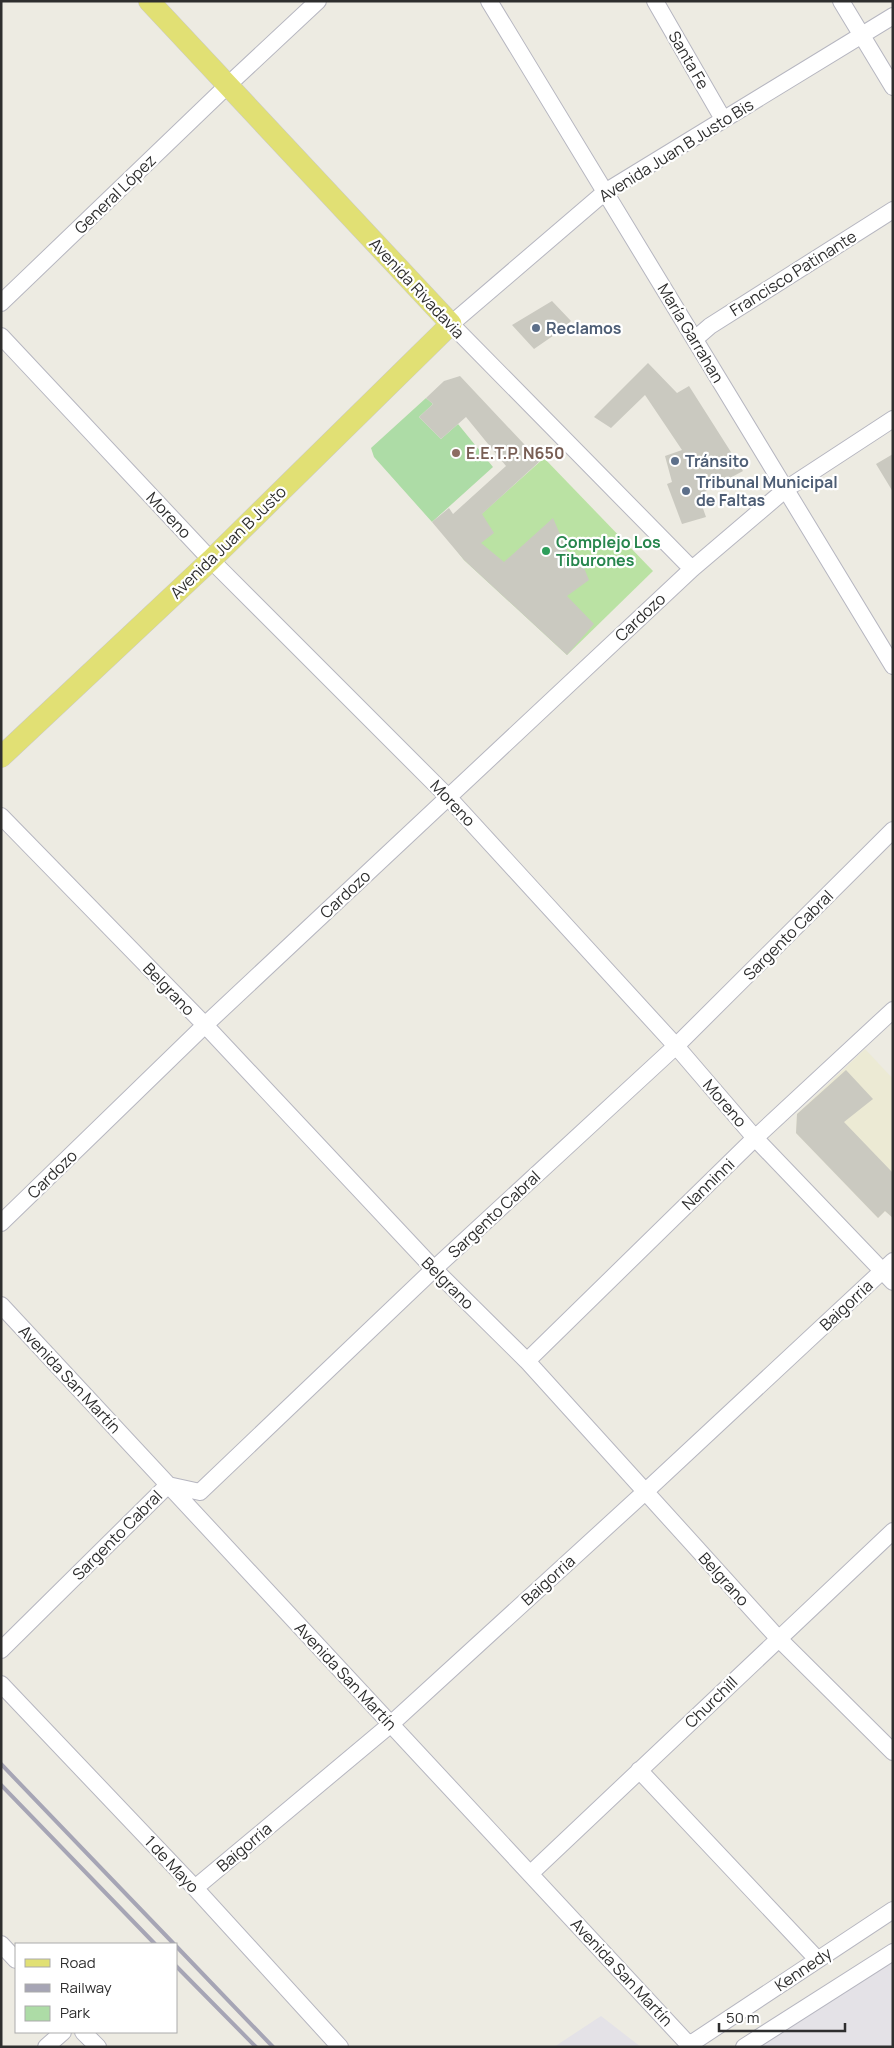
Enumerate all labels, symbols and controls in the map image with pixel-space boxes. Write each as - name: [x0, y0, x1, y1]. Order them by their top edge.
- street label: Santa Fe: [663, 27, 715, 93]
- street label: Avenida Juan B Justo Bis: [594, 93, 758, 207]
- street label: General López: [69, 149, 161, 239]
- street label: Francisco Patinante: [725, 225, 861, 321]
- street label: Avenida Rivadavia: [364, 233, 470, 343]
- street label: María Garrahan: [653, 279, 729, 387]
- place label: Reclamos: [546, 317, 622, 339]
- marker: Reclamos: [530, 322, 542, 334]
- place label: E.E.T.P. N650: [466, 442, 564, 464]
- marker: E.E.T.P. N650: [450, 447, 462, 459]
- place label: Tránsito: [685, 450, 749, 472]
- marker: Tránsito: [669, 455, 681, 467]
- place label: Tribunal Municipal de Faltas: [696, 471, 838, 511]
- street label: Avenida Juan B Justo: [165, 481, 291, 603]
- marker: Tribunal Municipal de Faltas: [680, 485, 692, 497]
- street label: Moreno: [142, 487, 196, 543]
- place label: Complejo Los Tiburones: [556, 531, 661, 571]
- marker: Complejo Los Tiburones: [540, 545, 552, 557]
- street label: Cardozo: [610, 588, 670, 646]
- street label: Moreno: [426, 775, 480, 831]
- street label: Cardozo: [315, 865, 375, 923]
- street label: Sargento Cabral: [738, 885, 838, 985]
- street label: Belgrano: [138, 958, 200, 1020]
- street label: Moreno: [698, 1074, 752, 1132]
- street label: Cardozo: [22, 1145, 82, 1203]
- street label: Nanninni: [677, 1153, 739, 1215]
- street label: Sargento Cabral: [443, 1165, 545, 1263]
- street label: Belgrano: [417, 1252, 479, 1314]
- street label: Baigorria: [815, 1275, 877, 1335]
- street label: Avenida San Martín: [14, 1320, 126, 1438]
- street label: Sargento Cabral: [67, 1485, 167, 1585]
- street label: Belgrano: [694, 1547, 754, 1611]
- street label: Baigorria: [516, 1550, 580, 1610]
- street label: Avenida San Martín: [290, 1617, 402, 1735]
- street label: Churchill: [680, 1671, 742, 1733]
- street label: Baigorria: [212, 1818, 276, 1876]
- street label: 1 de Mayo: [140, 1831, 204, 1897]
- street label: Avenida San Martín: [566, 1913, 678, 2031]
- street label: Kennedy: [770, 1942, 836, 1996]
- legend: [15, 1943, 178, 2033]
- text: Road: [60, 1952, 96, 1973]
- text: Railway: [60, 1977, 112, 1998]
- scale bar: [719, 2000, 845, 2032]
- text: Park: [60, 2002, 90, 2023]
- text: 50 m: [726, 2007, 760, 2028]

